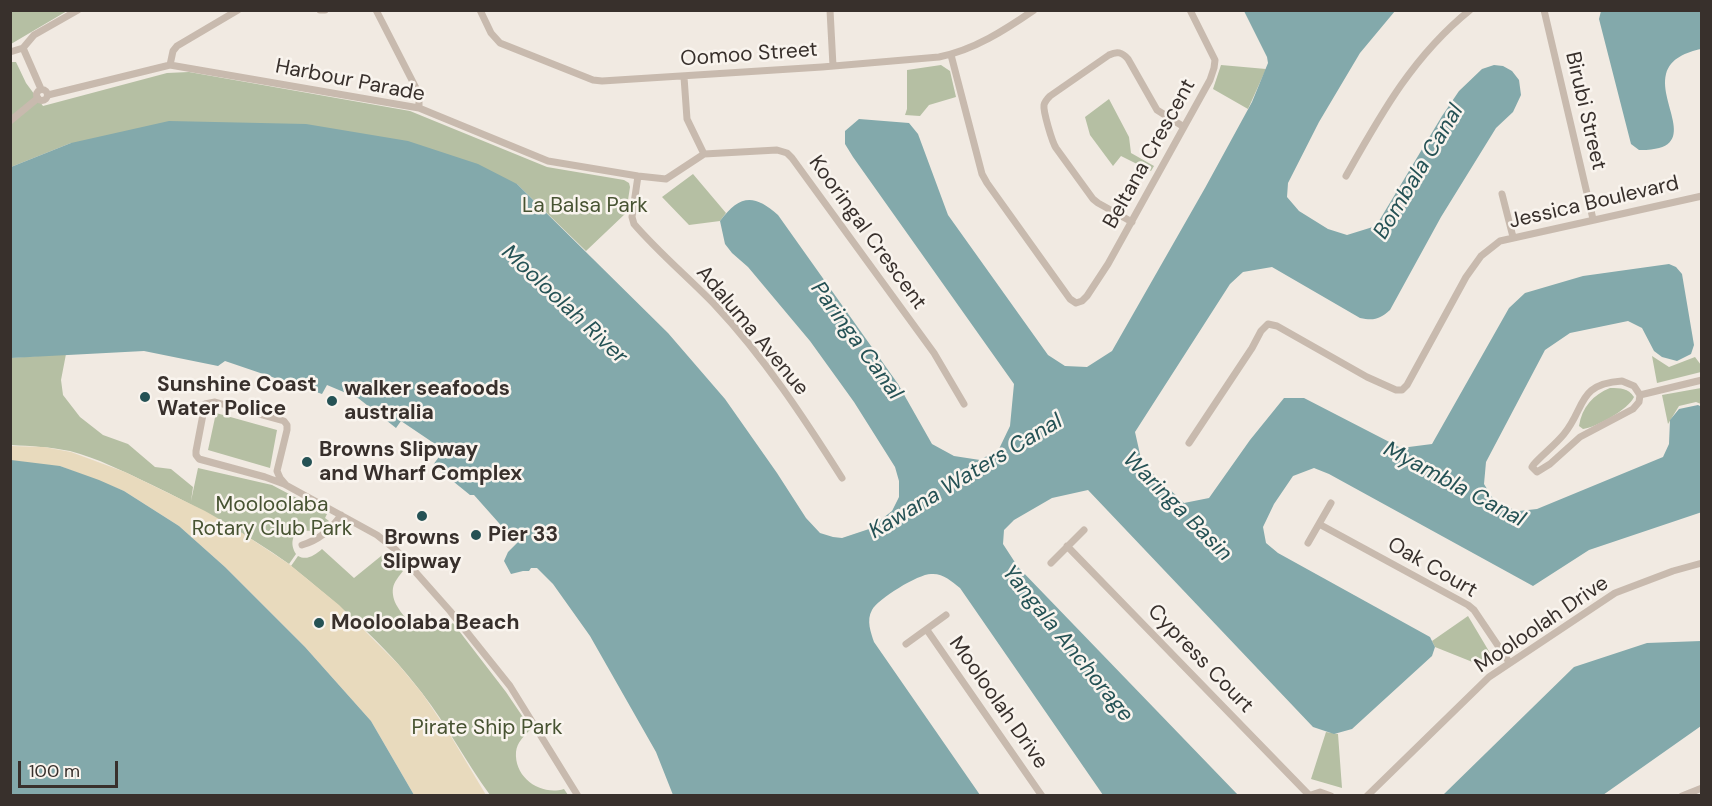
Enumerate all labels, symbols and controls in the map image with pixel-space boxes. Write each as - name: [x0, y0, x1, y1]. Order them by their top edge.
- street label: Oomoo Street: [680, 38, 818, 72]
- street label: Birubi Street: [1559, 49, 1611, 173]
- street label: Harbour Parade: [273, 54, 427, 108]
- street label: Beltana Crescent: [1098, 75, 1202, 233]
- water label: Bombala Canal: [1368, 100, 1470, 244]
- street label: Kooringal Crescent: [803, 151, 931, 315]
- street label: Jessica Boulevard: [1507, 171, 1681, 235]
- park label: La Balsa Park: [522, 193, 648, 219]
- water label: Mooloolah River: [496, 240, 632, 370]
- street label: Adaluma Avenue: [690, 261, 814, 401]
- water label: Paringa Canal: [804, 277, 908, 405]
- place label: Sunshine Coast Water Police: [157, 372, 317, 422]
- place label: walker seafoods australia: [344, 376, 510, 426]
- marker: Sunshine Coast Water Police: [138, 390, 152, 404]
- marker: walker seafoods australia: [325, 394, 339, 408]
- water label: Kawana Waters Canal: [865, 409, 1067, 545]
- place label: Browns Slipway and Wharf Complex: [319, 437, 522, 487]
- water label: Myambla Canal: [1379, 437, 1529, 533]
- water label: Waringa Basin: [1117, 447, 1237, 567]
- marker: Browns Slipway and Wharf Complex: [300, 455, 314, 469]
- park label: Mooloolaba Rotary Club Park: [192, 492, 352, 542]
- marker: Browns Slipway: [415, 509, 429, 523]
- place label: Pier 33: [488, 522, 558, 548]
- place label: Browns Slipway: [383, 525, 461, 575]
- marker: Pier 33: [469, 528, 483, 542]
- street label: Oak Court: [1383, 532, 1481, 604]
- water label: Yangala Anchorage: [996, 560, 1138, 728]
- street label: Mooloolah Drive: [1470, 571, 1614, 679]
- street label: Cypress Court: [1142, 599, 1258, 719]
- place label: Mooloolaba Beach: [331, 610, 519, 636]
- marker: Mooloolaba Beach: [312, 616, 326, 630]
- street label: Mooloolah Drive: [943, 632, 1053, 774]
- park label: Pirate Ship Park: [411, 715, 563, 741]
- scale bar: [21, 749, 122, 787]
- text: 100 m: [29, 759, 80, 783]

